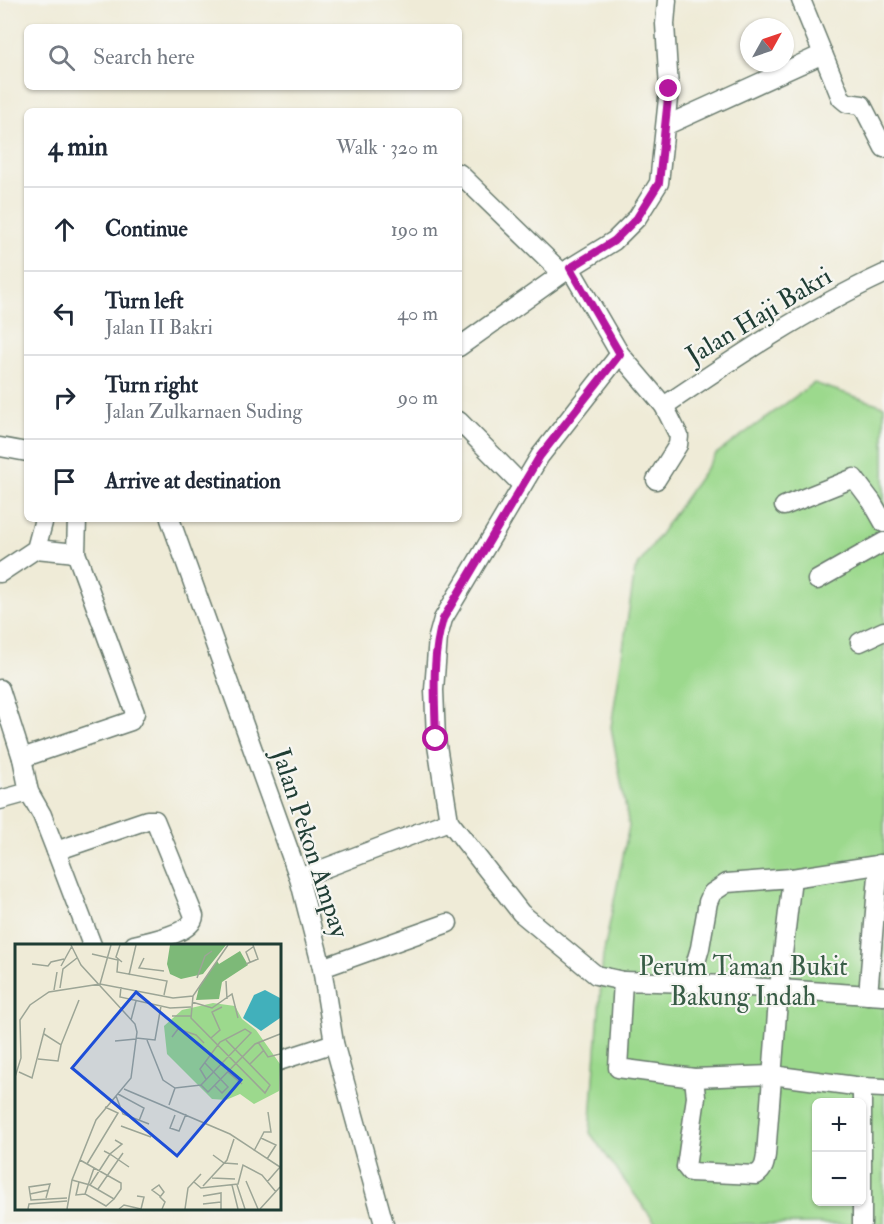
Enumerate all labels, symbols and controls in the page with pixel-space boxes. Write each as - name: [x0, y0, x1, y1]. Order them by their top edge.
- north arrow: [740, 18, 794, 72]
- search box: [24, 24, 462, 90]
- icon: search: [45, 41, 78, 74]
- text: Search here: [93, 43, 195, 71]
- route end: [655, 75, 681, 101]
- text: 4 min: [48, 131, 108, 163]
- text: Walk · 320 m: [336, 135, 438, 160]
- icon: ahead: [48, 213, 81, 246]
- text: Continue: [105, 215, 188, 243]
- text: 190 m: [391, 217, 438, 242]
- street label: Jalan Haji Bakri: [680, 260, 838, 372]
- text: Turn left: [105, 287, 184, 315]
- icon: left: [48, 297, 81, 330]
- text: 40 m: [397, 301, 438, 326]
- text: Jalan II Bakri: [105, 315, 213, 340]
- text: Turn right: [105, 371, 198, 399]
- icon: right: [48, 381, 81, 414]
- text: 90 m: [398, 385, 438, 410]
- text: Jalan Zulkarnaen Suding: [105, 399, 302, 424]
- icon: arrive: [48, 465, 81, 498]
- text: Arrive at destination: [105, 467, 281, 495]
- route start: [422, 725, 448, 751]
- street label: Jalan Pekon Ampay: [263, 743, 356, 943]
- inset map: [15, 944, 280, 1209]
- park label: Perum Taman Bukit Bakung Indah: [638, 951, 848, 1013]
- map controls: [812, 1098, 866, 1206]
- button: +: [812, 1098, 866, 1152]
- button: −: [812, 1152, 866, 1206]

